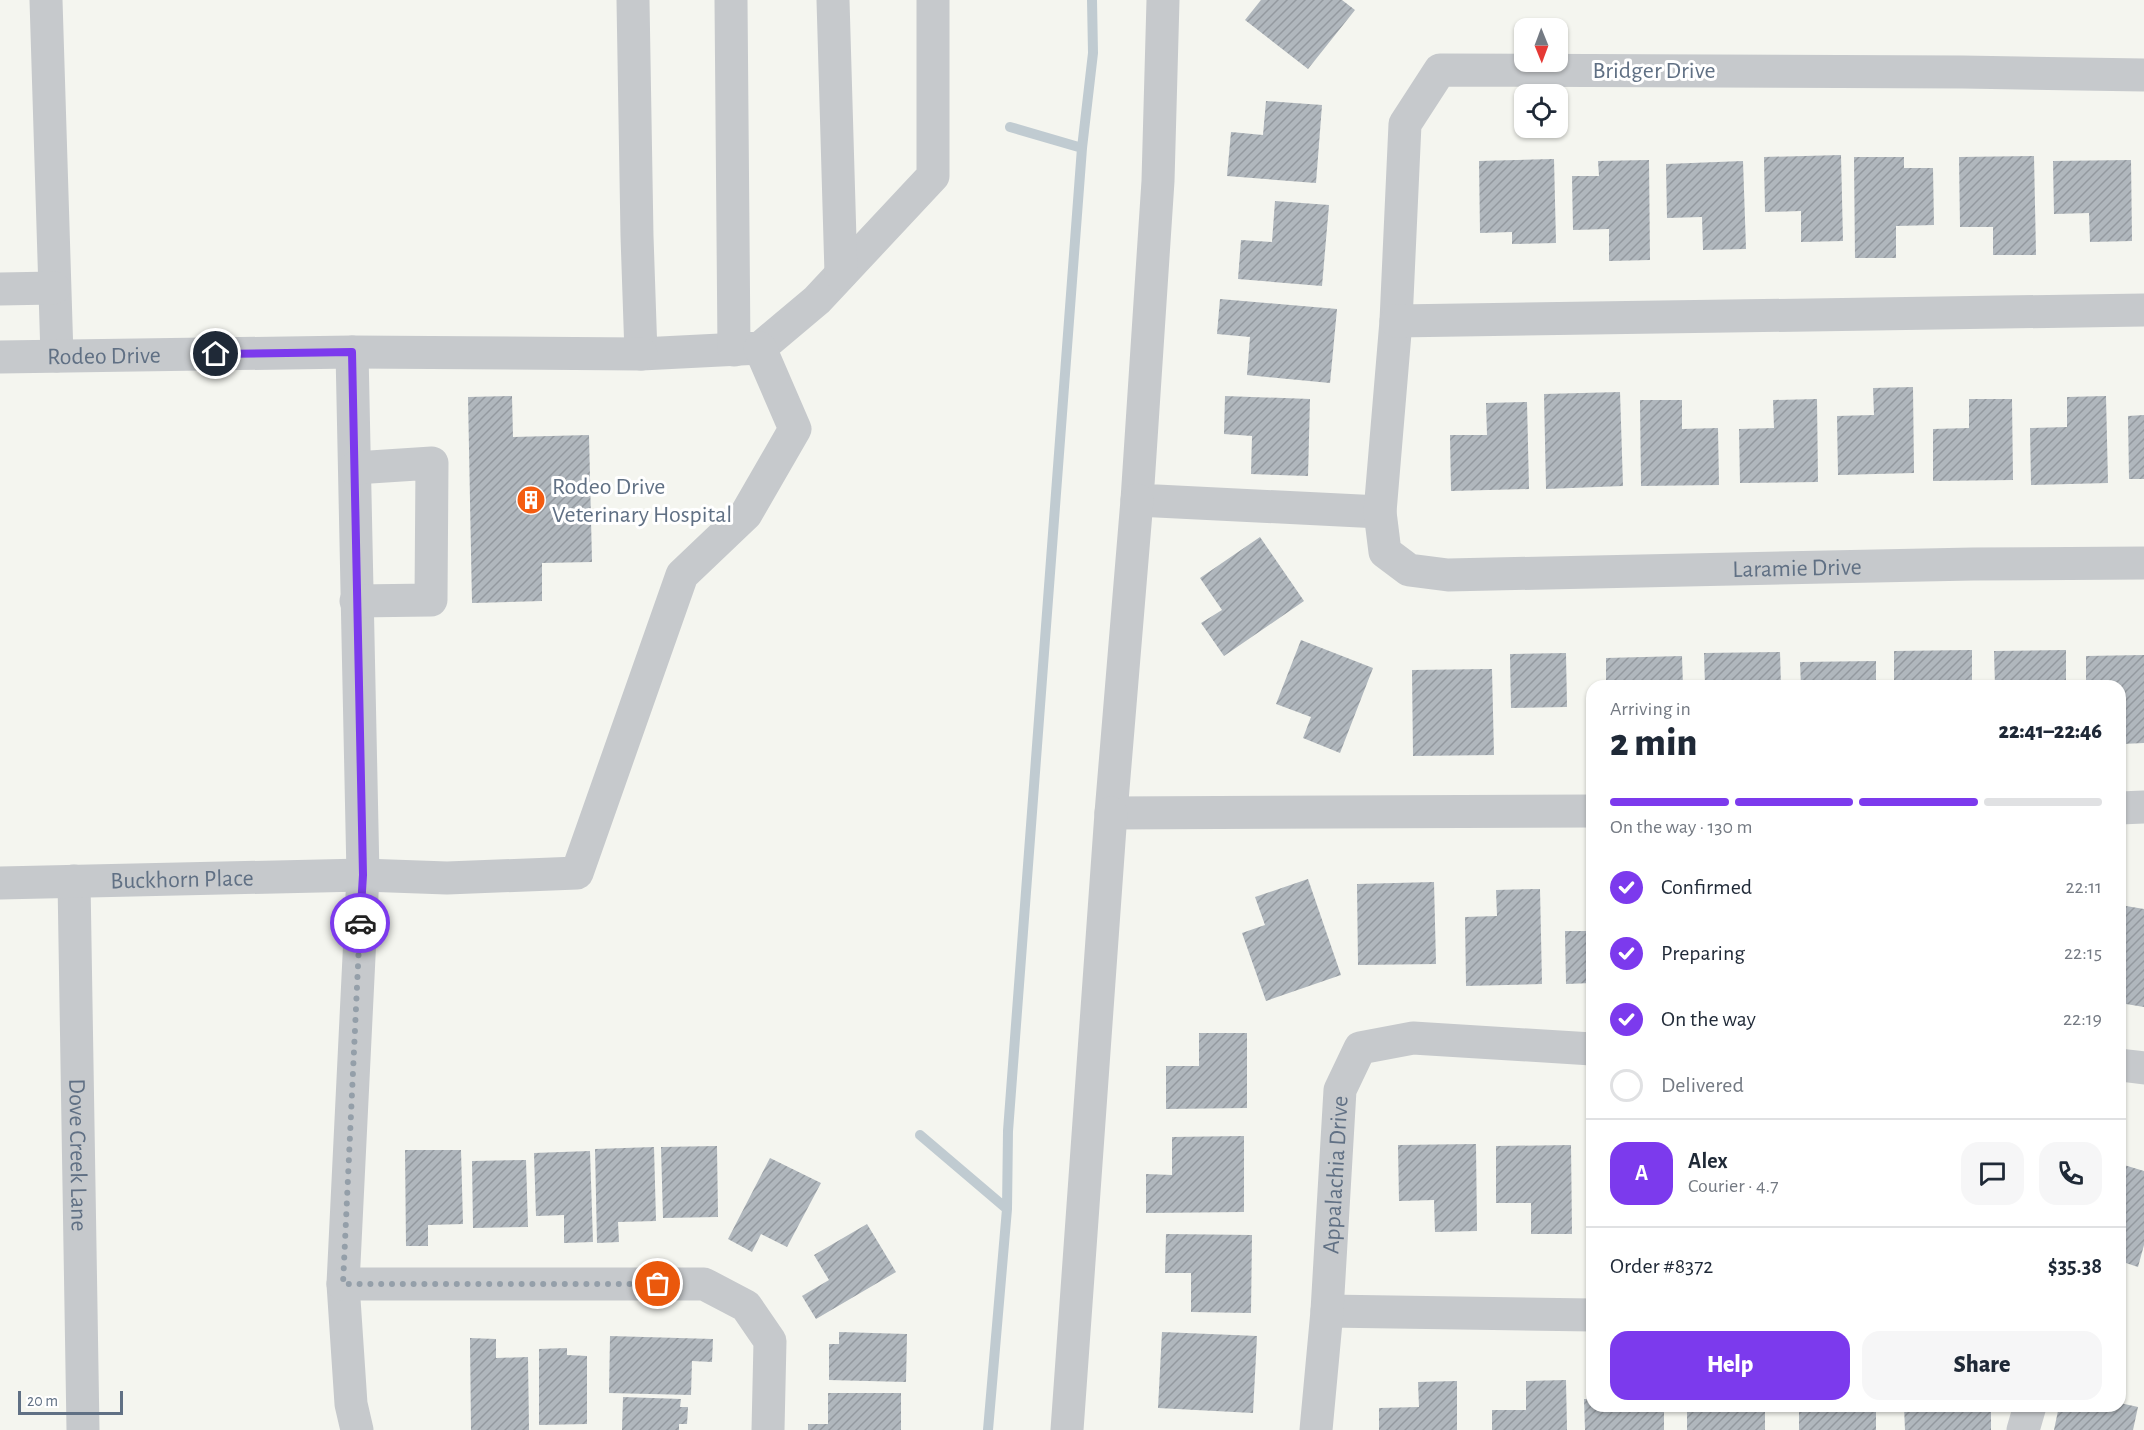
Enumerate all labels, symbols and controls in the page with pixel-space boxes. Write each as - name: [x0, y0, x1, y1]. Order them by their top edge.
- north arrow: [1514, 18, 1568, 72]
- map controls: [1514, 18, 1568, 138]
- street label: Bridger Drive: [1592, 59, 1716, 83]
- button: locate: [1514, 84, 1568, 138]
- pin: [190, 328, 241, 379]
- icon: home: [199, 337, 232, 370]
- street label: Rodeo Drive: [47, 344, 161, 369]
- place label: Rodeo Drive Veterinary Hospital: [552, 475, 732, 527]
- building icon: Rodeo Drive Veterinary Hospital: [515, 484, 547, 516]
- street label: Laramie Drive: [1732, 555, 1862, 582]
- text: Arriving in: [1610, 699, 1691, 719]
- text: 22:41–22:46: [1998, 720, 2102, 742]
- text: 2 min: [1610, 724, 1697, 763]
- text: On the way · 130 m: [1610, 817, 1752, 837]
- street label: Buckhorn Place: [110, 866, 254, 894]
- icon: check: [1610, 871, 1643, 904]
- text: Confirmed: [1661, 876, 1752, 898]
- text: 22:11: [2065, 877, 2102, 897]
- courier: [330, 893, 390, 953]
- icon: car: [344, 907, 377, 940]
- icon: check: [1610, 937, 1643, 970]
- text: Preparing: [1661, 942, 1745, 964]
- text: 22:15: [2064, 943, 2102, 963]
- icon: check: [1610, 1003, 1643, 1036]
- text: On the way: [1661, 1008, 1756, 1030]
- text: 22:19: [2063, 1009, 2102, 1029]
- text: Delivered: [1661, 1074, 1744, 1096]
- street label: Dove Creek Lane: [64, 1078, 91, 1232]
- street label: Appalachia Drive: [1319, 1095, 1353, 1255]
- button: chat: [1961, 1142, 2024, 1205]
- button: phone: [2039, 1142, 2102, 1205]
- text: Alex: [1688, 1150, 1728, 1172]
- text: A: [1635, 1162, 1648, 1184]
- text: Courier · 4.7: [1688, 1176, 1779, 1196]
- text: Order #8372: [1610, 1255, 1713, 1277]
- text: $35.38: [2048, 1255, 2102, 1277]
- pin: [632, 1258, 683, 1309]
- icon: bag: [641, 1267, 674, 1300]
- button: Help: [1610, 1331, 1850, 1400]
- button: Share: [1862, 1331, 2102, 1400]
- scale bar: [18, 1388, 123, 1416]
- text: 20 m: [27, 1393, 58, 1409]

